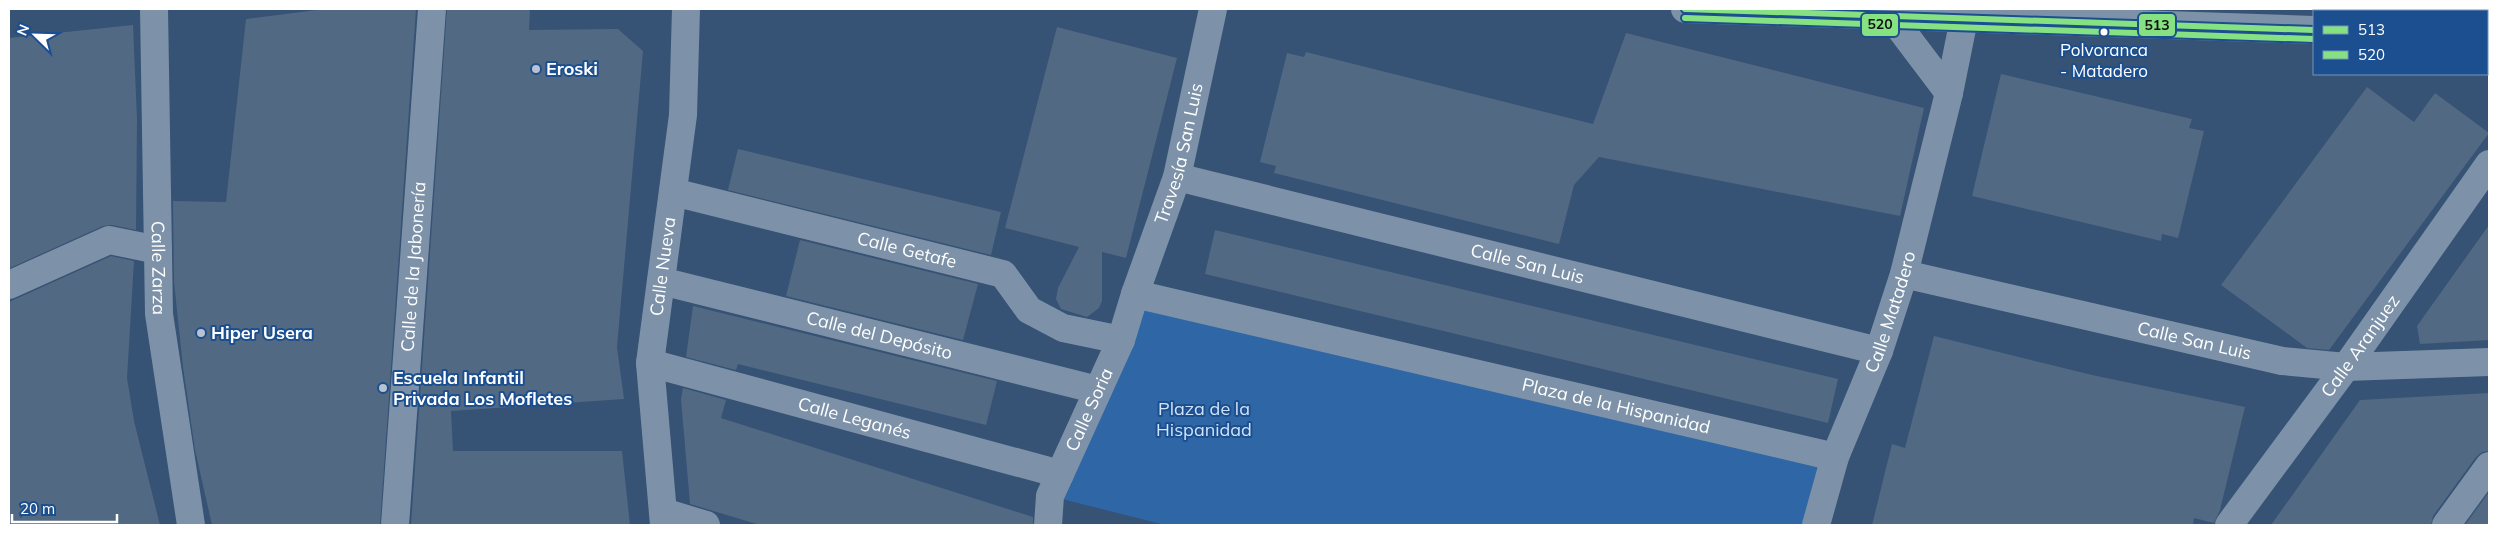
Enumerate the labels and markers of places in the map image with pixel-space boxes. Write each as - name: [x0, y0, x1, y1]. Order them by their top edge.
- marker: Polvoranca - Matadero: [2099, 27, 2109, 37]
- place label: Polvoranca - Matadero: [2060, 39, 2148, 81]
- place label: Eroski: [546, 57, 598, 80]
- marker: Eroski: [530, 63, 542, 75]
- place label: Hiper Usera: [211, 321, 313, 344]
- marker: Hiper Usera: [195, 327, 207, 339]
- place label: Escuela Infantil Privada Los Mofletes: [393, 366, 572, 410]
- marker: Escuela Infantil Privada Los Mofletes: [377, 382, 389, 394]

